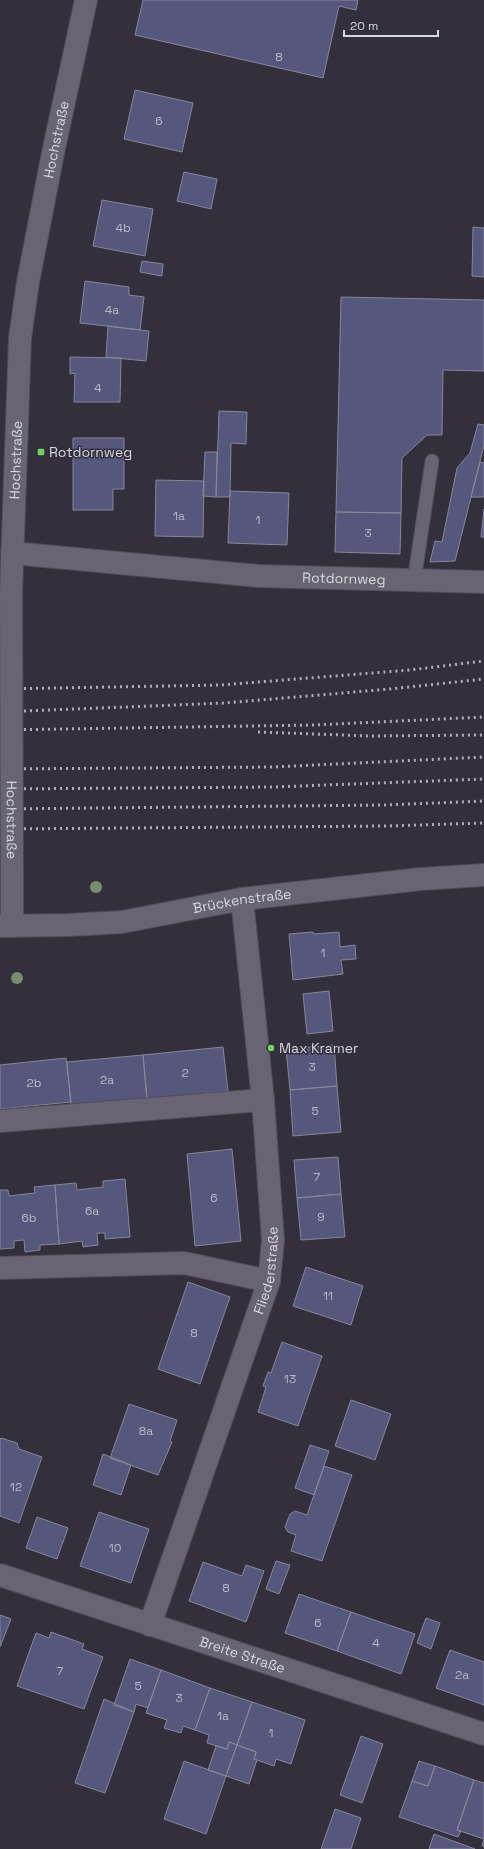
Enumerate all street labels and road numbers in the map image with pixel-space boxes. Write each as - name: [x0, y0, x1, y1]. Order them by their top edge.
- street label: Hochstraße: [39, 99, 73, 180]
- street label: Hochstraße: [5, 420, 26, 500]
- street label: Rotdornweg: [302, 568, 386, 588]
- street label: Hochstraße: [3, 781, 21, 859]
- street label: Brückenstraße: [191, 885, 292, 917]
- street label: Fliederstraße: [249, 1226, 282, 1317]
- street label: Breite Straße: [197, 1632, 288, 1677]

